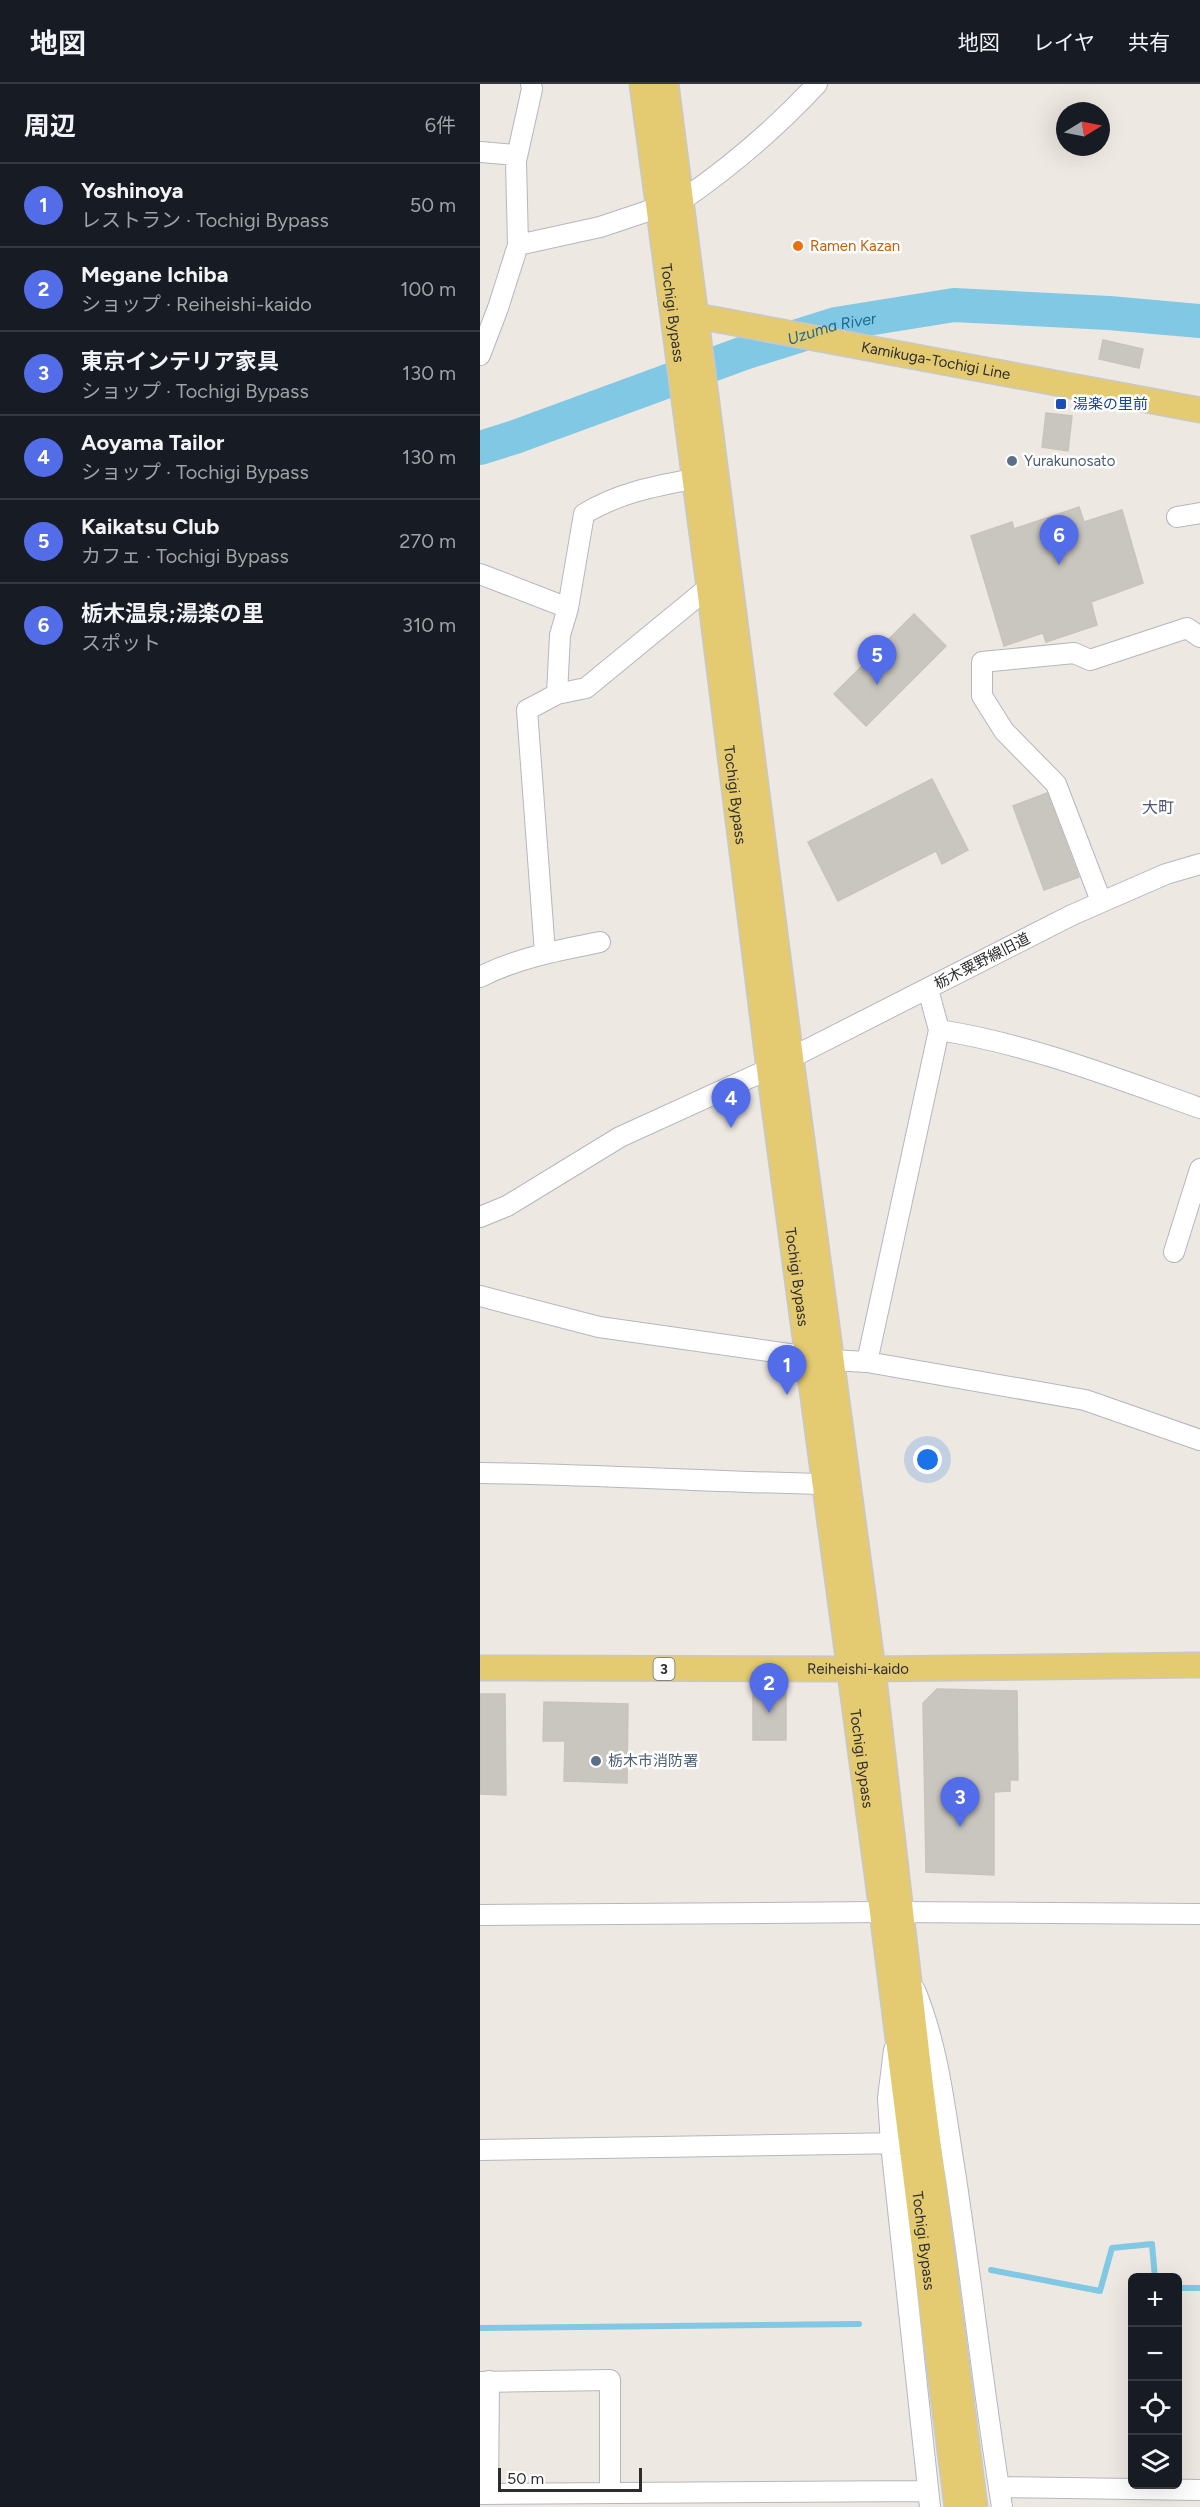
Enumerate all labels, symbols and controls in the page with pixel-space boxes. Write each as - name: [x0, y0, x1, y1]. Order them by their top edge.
- text: 地図: [30, 26, 86, 60]
- text: 地図: [958, 30, 1000, 55]
- text: レイヤ: [1033, 30, 1095, 55]
- text: 共有: [1128, 30, 1170, 55]
- north arrow: [1056, 102, 1110, 156]
- text: 周辺: [24, 110, 76, 142]
- text: 6件: [425, 113, 456, 137]
- text: Yoshinoya: [81, 177, 184, 204]
- text: 1: [39, 193, 48, 217]
- text: 50 m: [410, 193, 456, 217]
- text: レストラン · Tochigi Bypass: [81, 208, 329, 232]
- place label: Ramen Kazan: [810, 237, 900, 255]
- marker: Ramen Kazan: [791, 239, 805, 253]
- text: Megane Ichiba: [81, 261, 228, 288]
- street label: Tochigi Bypass: [657, 262, 688, 364]
- text: 2: [38, 277, 49, 301]
- text: 100 m: [400, 277, 456, 301]
- text: ショップ · Reiheishi-kaido: [81, 292, 312, 316]
- water label: Uzuma River: [785, 308, 878, 348]
- street label: Kamikuga-Tochigi Line: [860, 338, 1012, 383]
- text: 東京インテリア家具: [81, 348, 279, 375]
- text: 3: [38, 361, 49, 385]
- text: 130 m: [402, 361, 456, 385]
- text: ショップ · Tochigi Bypass: [81, 379, 309, 403]
- place label: 湯楽の里前: [1073, 395, 1148, 413]
- marker: 湯楽の里前: [1054, 397, 1068, 411]
- text: Aoyama Tailor: [81, 429, 224, 456]
- text: 4: [37, 445, 50, 469]
- text: 130 m: [402, 445, 456, 469]
- place label: Yurakunosato: [1024, 452, 1116, 470]
- marker: Yurakunosato: [1005, 454, 1019, 468]
- text: ショップ · Tochigi Bypass: [81, 460, 309, 484]
- text: Kaikatsu Club: [81, 513, 219, 540]
- pin: 6: [1040, 516, 1078, 565]
- text: 5: [38, 529, 49, 553]
- text: 270 m: [399, 529, 456, 553]
- text: カフェ · Tochigi Bypass: [81, 544, 289, 568]
- text: 栃木温泉;湯楽の里: [81, 600, 264, 627]
- text: 6: [38, 613, 49, 637]
- text: 310 m: [402, 613, 456, 637]
- text: スポット: [81, 631, 161, 655]
- pin: 5: [858, 636, 896, 685]
- street label: Tochigi Bypass: [720, 744, 750, 846]
- district label: 大町: [1142, 798, 1174, 817]
- street label: 栃木粟野線旧道: [931, 929, 1033, 993]
- pin: 4: [712, 1078, 750, 1128]
- street label: Tochigi Bypass: [781, 1226, 812, 1328]
- pin: 1: [768, 1346, 806, 1395]
- your location: [913, 1445, 942, 1474]
- road number: 3: [654, 1658, 675, 1680]
- street label: Reiheishi-kaido: [807, 1660, 909, 1678]
- pin: 2: [750, 1664, 788, 1713]
- street label: Tochigi Bypass: [846, 1708, 877, 1809]
- place label: 栃木市消防署: [608, 1752, 698, 1770]
- marker: 栃木市消防署: [589, 1754, 603, 1768]
- pin: 3: [940, 1778, 980, 1827]
- street label: Tochigi Bypass: [908, 2190, 939, 2291]
- map controls: [1128, 2273, 1182, 2489]
- button: +: [1128, 2273, 1182, 2327]
- button: −: [1128, 2327, 1182, 2381]
- button: locate: [1128, 2381, 1182, 2435]
- button: layers: [1128, 2435, 1182, 2489]
- scale bar: [498, 2465, 642, 2492]
- text: 50 m: [507, 2469, 544, 2488]

